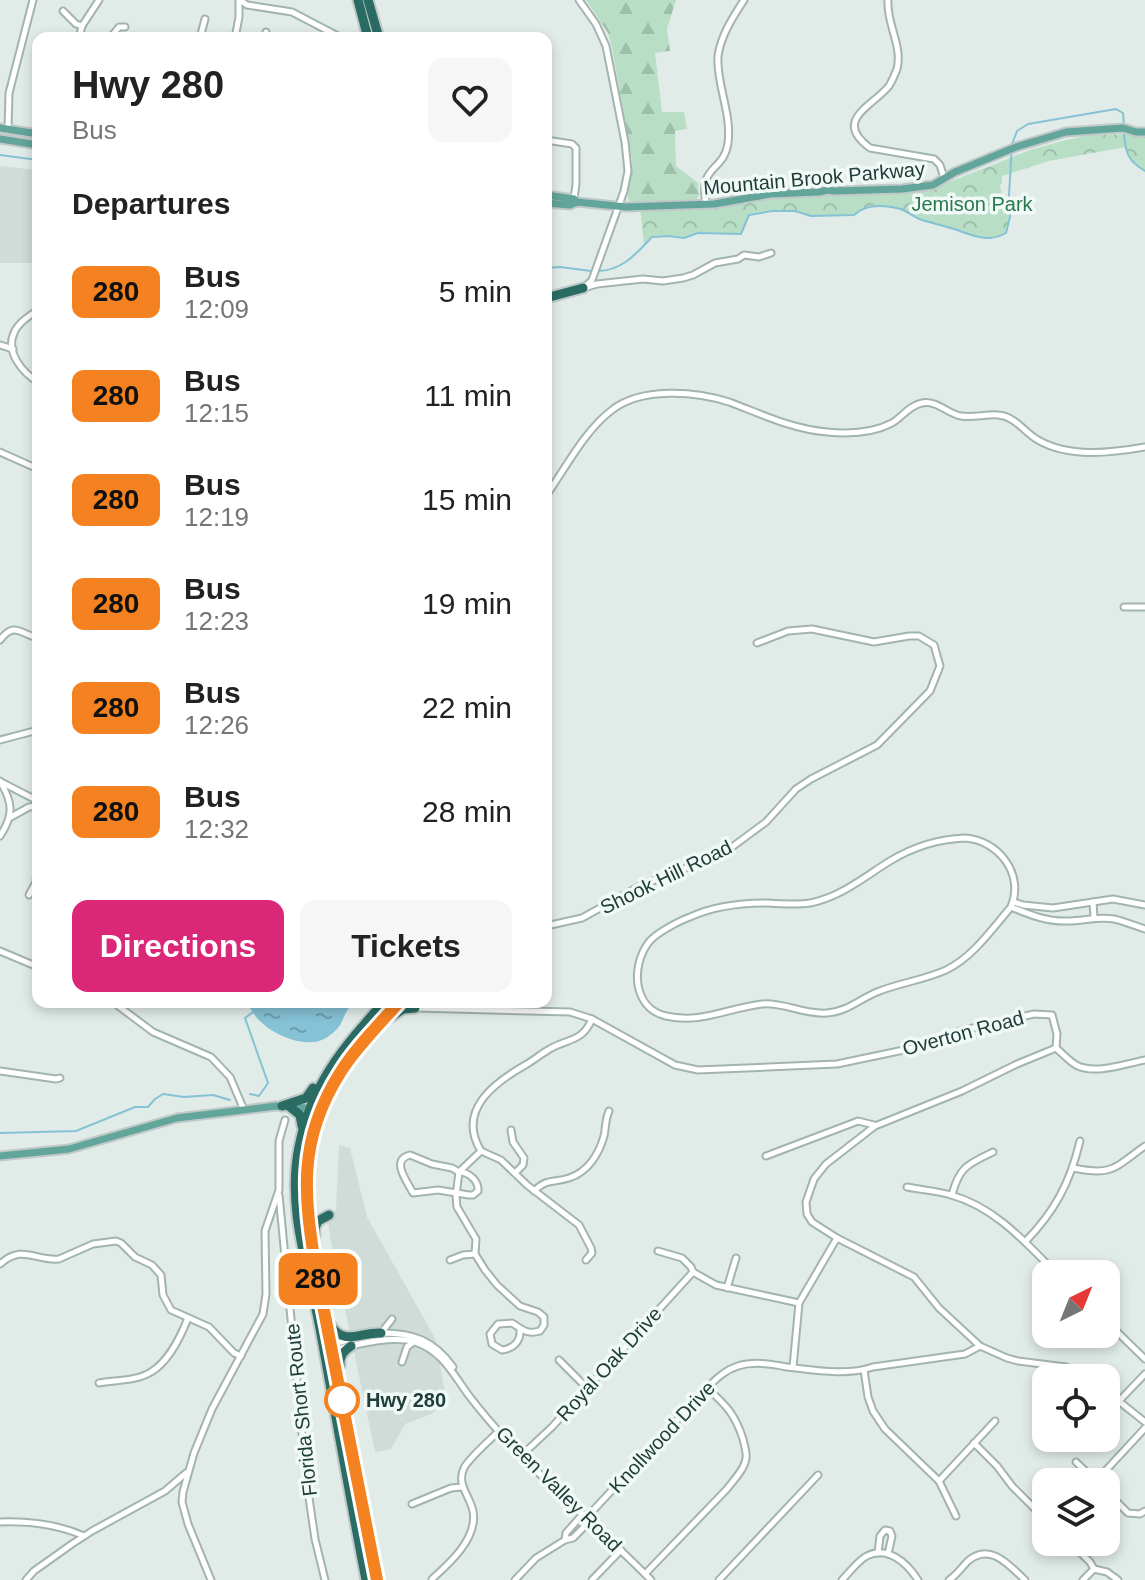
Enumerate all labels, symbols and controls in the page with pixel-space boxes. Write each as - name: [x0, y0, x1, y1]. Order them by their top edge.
- button: heart: [428, 58, 512, 142]
- text: Hwy 280: [72, 64, 224, 106]
- text: Bus: [72, 115, 117, 145]
- street label: Mountain Brook Parkway: [702, 157, 926, 199]
- text: Departures: [72, 187, 230, 220]
- park label: Jemison Park: [911, 193, 1034, 215]
- text: Bus: [184, 260, 241, 293]
- text: 5 min: [439, 275, 512, 308]
- text: 280: [93, 276, 139, 307]
- text: 12:09: [184, 294, 249, 324]
- text: Bus: [184, 364, 241, 397]
- text: 11 min: [424, 379, 512, 412]
- text: 280: [93, 380, 139, 411]
- text: 12:15: [184, 398, 249, 428]
- text: Bus: [184, 468, 241, 501]
- text: 15 min: [422, 483, 512, 516]
- text: 280: [93, 484, 139, 515]
- text: 12:19: [184, 502, 249, 532]
- text: Bus: [184, 572, 241, 605]
- text: 19 min: [422, 587, 512, 620]
- text: 280: [93, 588, 139, 619]
- text: 12:23: [184, 606, 249, 636]
- text: Bus: [184, 676, 241, 709]
- text: 22 min: [422, 691, 512, 724]
- text: 280: [93, 692, 139, 723]
- text: 12:26: [184, 710, 249, 740]
- text: Bus: [184, 780, 241, 813]
- text: 28 min: [422, 795, 512, 828]
- text: 280: [93, 796, 139, 827]
- text: 12:32: [184, 814, 249, 844]
- street label: Shook Hill Road: [597, 836, 735, 918]
- button: Directions: [72, 900, 284, 992]
- button: Tickets: [300, 900, 512, 992]
- street label: Overton Road: [900, 1006, 1026, 1060]
- line badge: 280: [272, 1253, 364, 1305]
- north arrow: [1032, 1260, 1120, 1348]
- map controls: [1032, 1260, 1120, 1556]
- text: 280: [295, 1263, 341, 1294]
- street label: Royal Oak Drive: [552, 1303, 666, 1425]
- street label: Florida Short Route: [281, 1323, 321, 1497]
- button: locate: [1032, 1364, 1120, 1452]
- street label: Knollwood Drive: [605, 1377, 719, 1497]
- marker: Hwy 280: [325, 1383, 359, 1417]
- place label: Hwy 280: [366, 1389, 446, 1411]
- street label: Green Valley Road: [492, 1422, 626, 1556]
- button: layers: [1032, 1468, 1120, 1556]

